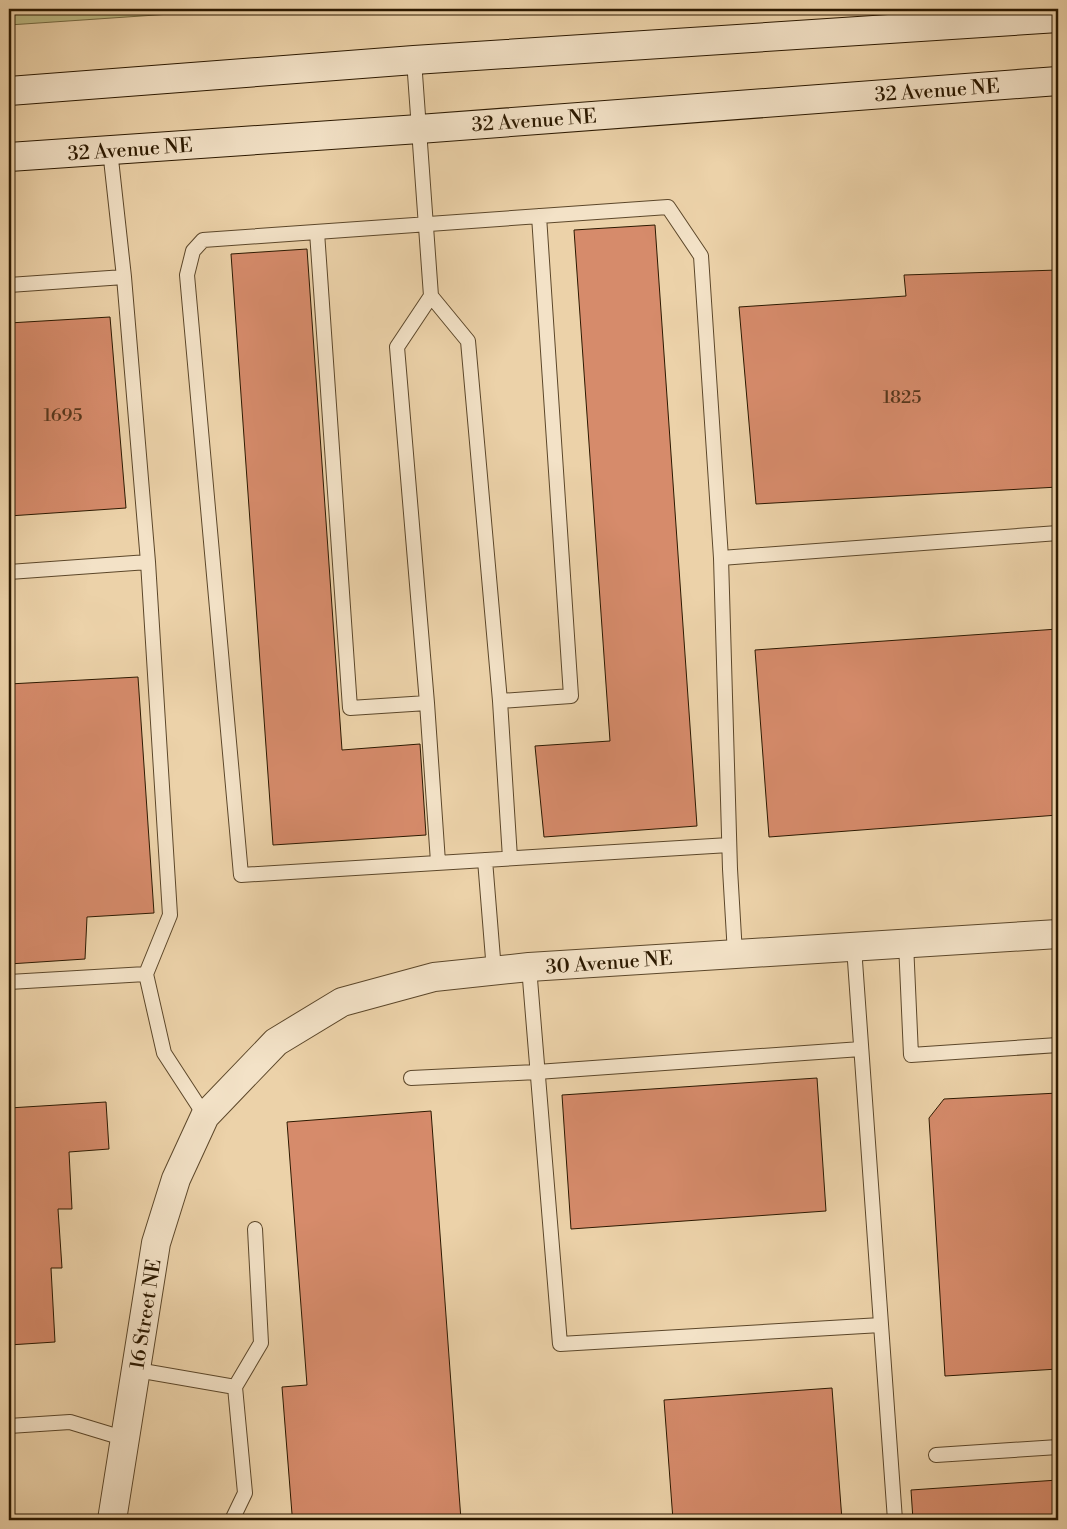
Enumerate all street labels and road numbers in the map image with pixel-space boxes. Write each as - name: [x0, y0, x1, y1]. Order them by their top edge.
- street label: 32 Avenue NE: [874, 75, 1000, 108]
- street label: 32 Avenue NE: [471, 105, 597, 138]
- street label: 32 Avenue NE: [67, 134, 193, 167]
- street label: 30 Avenue NE: [545, 947, 673, 980]
- street label: 16 Street NE: [125, 1257, 168, 1371]

